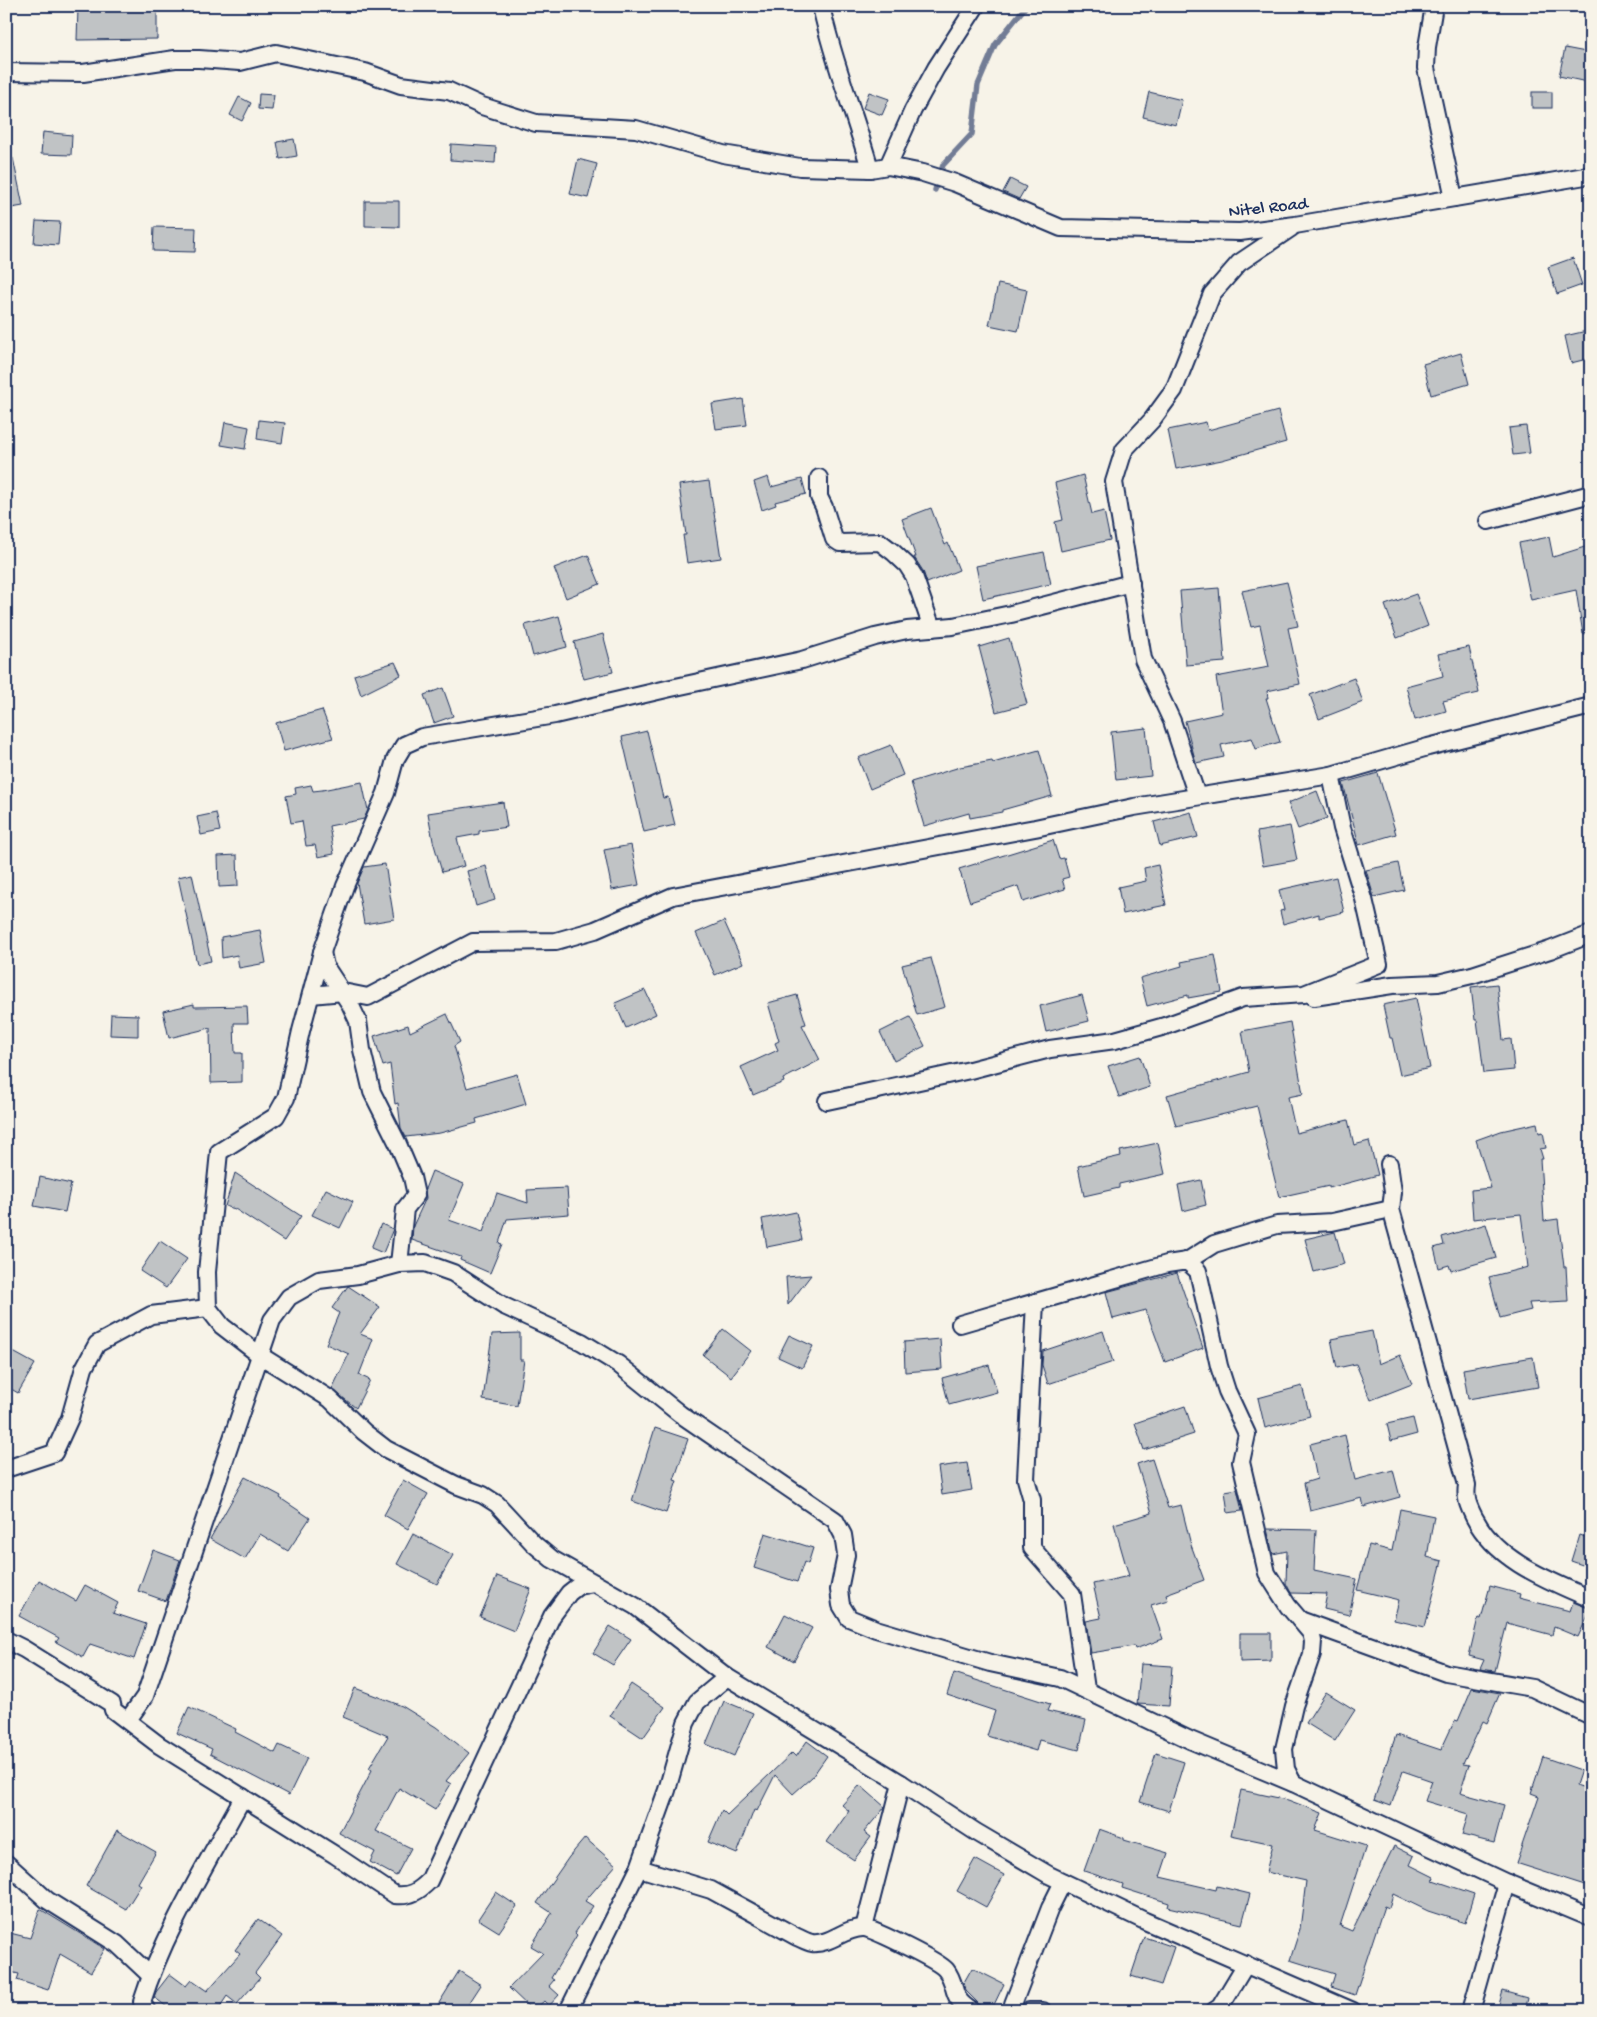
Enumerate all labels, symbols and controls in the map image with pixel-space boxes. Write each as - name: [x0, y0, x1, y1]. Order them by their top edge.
- street label: Nitel Road: [1227, 194, 1310, 223]

